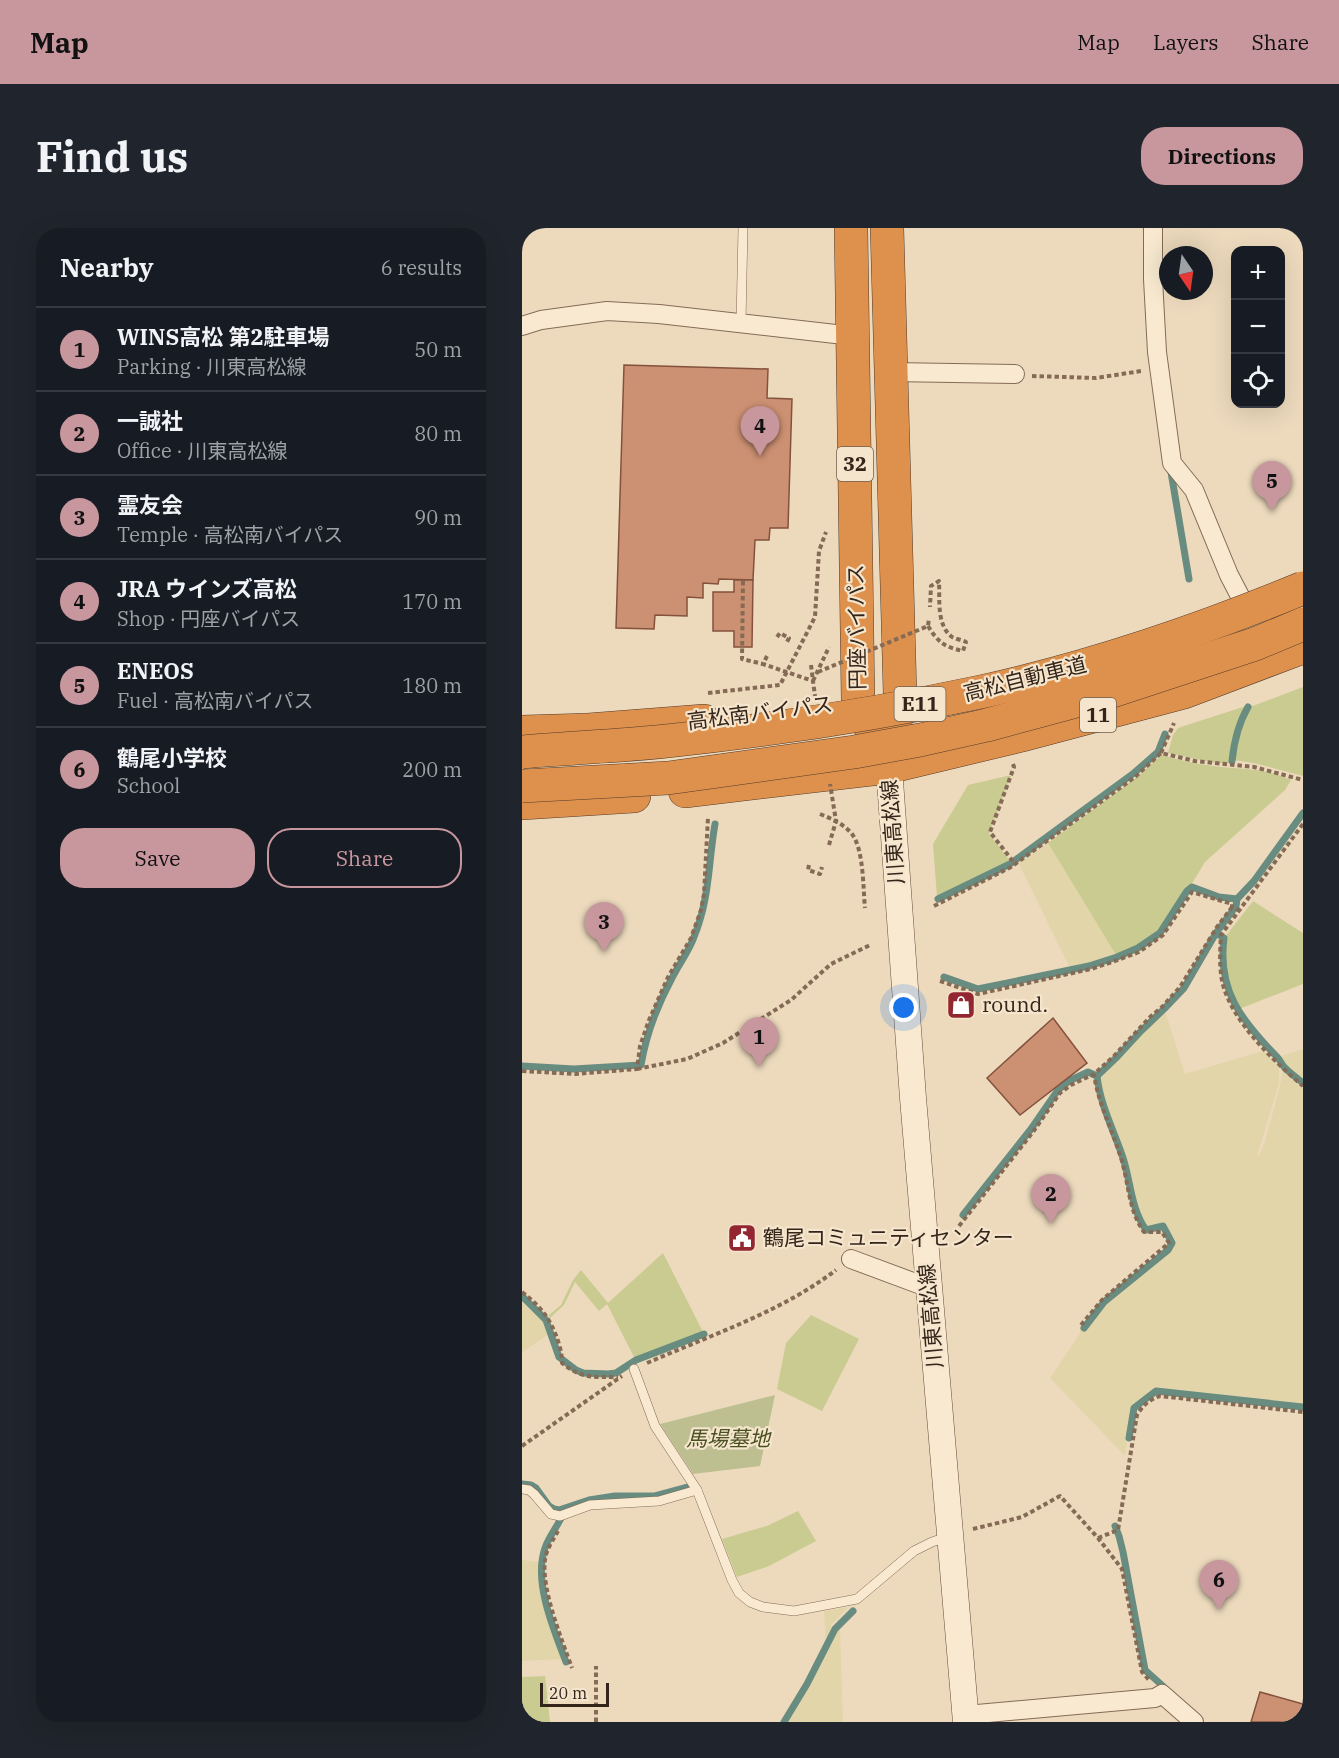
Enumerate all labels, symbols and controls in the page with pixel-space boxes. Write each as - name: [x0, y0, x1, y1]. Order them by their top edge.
- text: Map: [30, 24, 89, 61]
- text: Map: [1077, 28, 1120, 56]
- text: Layers: [1153, 28, 1219, 56]
- text: Share: [1252, 28, 1309, 56]
- button: Directions: [1141, 127, 1303, 185]
- text: Find us: [36, 129, 188, 184]
- north arrow: [1159, 246, 1213, 300]
- map controls: [1231, 246, 1285, 408]
- button: +: [1231, 246, 1285, 300]
- text: Nearby: [60, 250, 154, 284]
- text: 6 results: [381, 254, 462, 281]
- button: −: [1231, 300, 1285, 354]
- text: WINS高松 第2駐車場: [117, 322, 330, 351]
- text: 1: [74, 336, 86, 363]
- text: 50 m: [414, 336, 462, 363]
- text: Parking · 川東高松線: [117, 353, 306, 380]
- button: locate: [1231, 354, 1285, 408]
- text: 一誠社: [117, 406, 183, 435]
- pin: 4: [740, 406, 780, 456]
- text: 2: [74, 420, 86, 447]
- text: 80 m: [414, 420, 462, 447]
- text: Office · 川東高松線: [117, 437, 287, 464]
- road number: 32: [837, 447, 873, 481]
- pin: 5: [1252, 462, 1292, 511]
- text: 霊友会: [117, 490, 183, 519]
- text: 3: [74, 504, 86, 531]
- text: 90 m: [414, 504, 462, 531]
- text: Temple · 高松南バイパス: [117, 521, 343, 548]
- street label: 円座バイパス: [841, 564, 871, 690]
- text: JRA ウインズ高松: [117, 574, 297, 603]
- text: 4: [74, 588, 86, 615]
- text: 170 m: [402, 588, 462, 615]
- text: Shop · 円座バイパス: [117, 605, 300, 632]
- street label: 高松自動車道: [960, 649, 1089, 707]
- text: ENEOS: [117, 656, 194, 685]
- text: 5: [74, 672, 86, 699]
- text: 180 m: [402, 672, 462, 699]
- text: Fuel · 高松南バイパス: [117, 687, 313, 714]
- road number: E11: [894, 687, 946, 721]
- street label: 高松南バイパス: [685, 689, 834, 735]
- road number: 11: [1080, 698, 1116, 732]
- text: 鶴尾小学校: [117, 743, 227, 772]
- text: 6: [74, 756, 86, 783]
- text: 200 m: [402, 756, 462, 783]
- text: School: [117, 772, 180, 799]
- street label: 川東高松線: [874, 779, 910, 885]
- button: Save: [60, 828, 255, 888]
- button: Share: [267, 828, 462, 888]
- pin: 3: [584, 902, 623, 952]
- shop icon: round.: [945, 989, 977, 1021]
- place label: round.: [982, 990, 1048, 1018]
- your location: [889, 993, 918, 1022]
- pin: 1: [740, 1018, 778, 1067]
- pin: 2: [1032, 1174, 1070, 1224]
- public building icon: 鶴尾コミュニティセンター: [726, 1222, 758, 1254]
- place label: 鶴尾コミュニティセンター: [763, 1223, 1014, 1251]
- street label: 川東高松線: [911, 1263, 949, 1370]
- park label: 馬場墓地: [686, 1424, 772, 1452]
- pin: 6: [1200, 1560, 1238, 1610]
- scale bar: [540, 1680, 609, 1708]
- text: 20 m: [549, 1683, 587, 1703]

